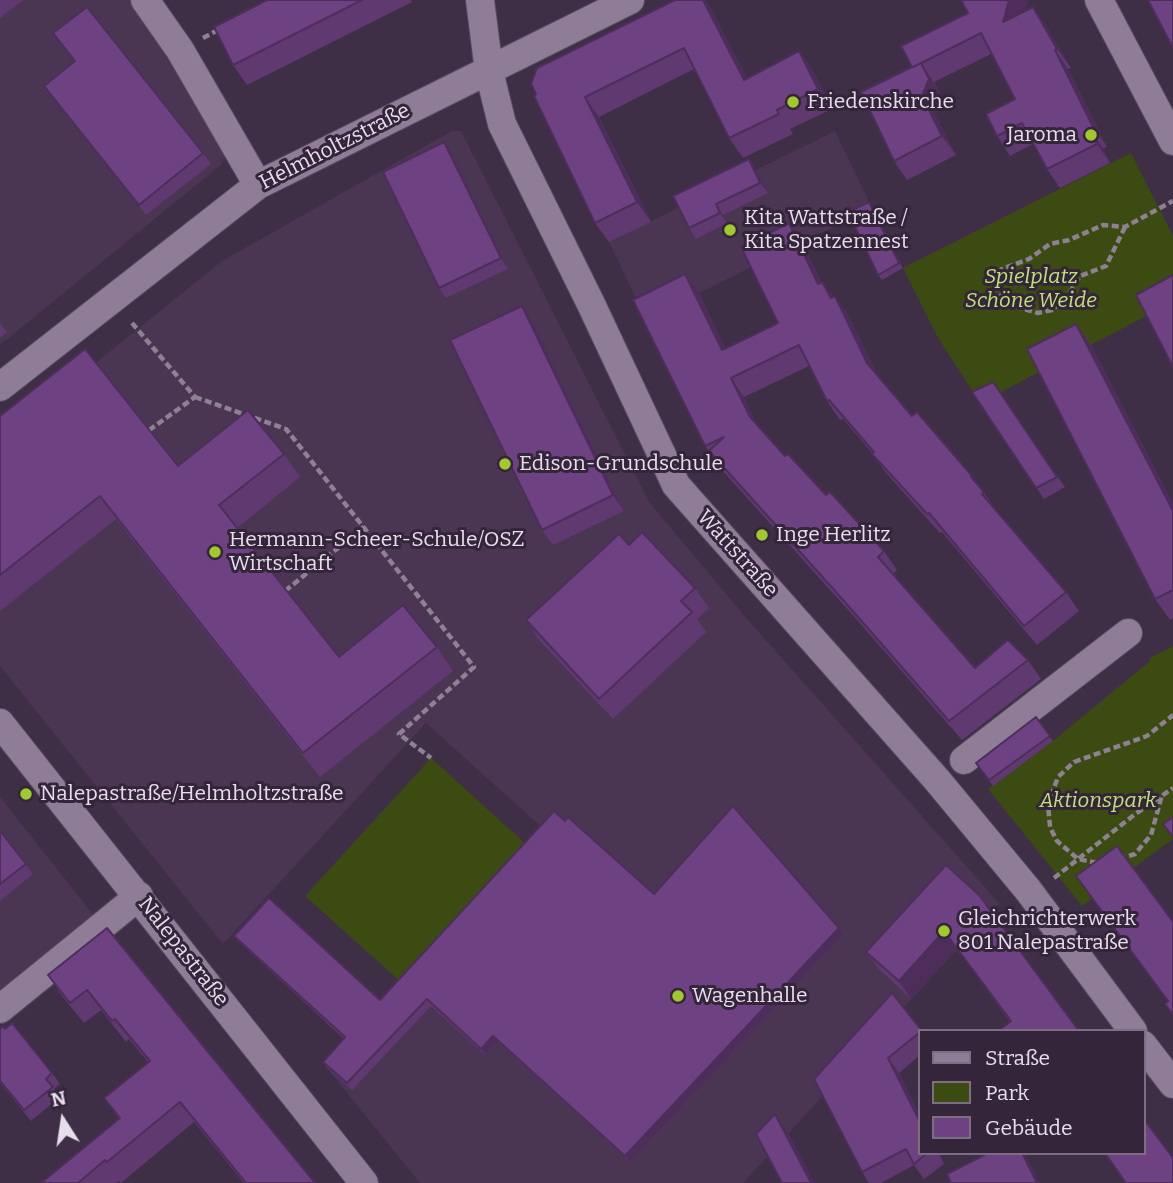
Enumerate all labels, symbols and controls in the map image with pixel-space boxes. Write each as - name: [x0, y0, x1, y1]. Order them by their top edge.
- place label: Friedenskirche: [807, 89, 954, 115]
- marker: Friedenskirche: [785, 94, 801, 110]
- street label: Helmholtzstraße: [256, 98, 414, 196]
- place label: Jaroma: [1007, 122, 1077, 148]
- marker: Jaroma: [1083, 127, 1099, 143]
- place label: Kita Wattstraße / Kita Spatzennest: [744, 205, 909, 255]
- marker: Kita Wattstraße / Kita Spatzennest: [722, 222, 738, 238]
- park label: Spielplatz Schöne Weide: [965, 264, 1097, 314]
- place label: Edison-Grundschule: [519, 451, 723, 477]
- marker: Edison-Grundschule: [497, 456, 513, 472]
- street label: Wattstraße: [691, 505, 783, 603]
- place label: Inge Herlitz: [776, 522, 891, 548]
- place label: Hermann-Scheer-Schule/OSZ Wirtschaft: [229, 527, 524, 577]
- marker: Inge Herlitz: [754, 527, 770, 543]
- marker: Hermann-Scheer-Schule/OSZ Wirtschaft: [207, 544, 223, 560]
- place label: Nalepastraße/Helmholtzstraße: [40, 781, 343, 807]
- marker: Nalepastraße/Helmholtzstraße: [18, 786, 34, 802]
- park label: Aktionspark: [1040, 788, 1156, 814]
- street label: Nalepastraße: [132, 892, 234, 1012]
- place label: Gleichrichterwerk 801 Nalepastraße: [958, 906, 1136, 956]
- marker: Gleichrichterwerk 801 Nalepastraße: [936, 923, 952, 939]
- place label: Wagenhalle: [692, 983, 808, 1009]
- marker: Wagenhalle: [670, 988, 686, 1004]
- legend: [918, 1029, 1145, 1155]
- text: Straße: [985, 1045, 1050, 1071]
- text: Park: [985, 1080, 1029, 1106]
- north arrow: [28, 1085, 98, 1155]
- text: N: [49, 1086, 68, 1112]
- text: Gebäude: [985, 1115, 1073, 1141]

